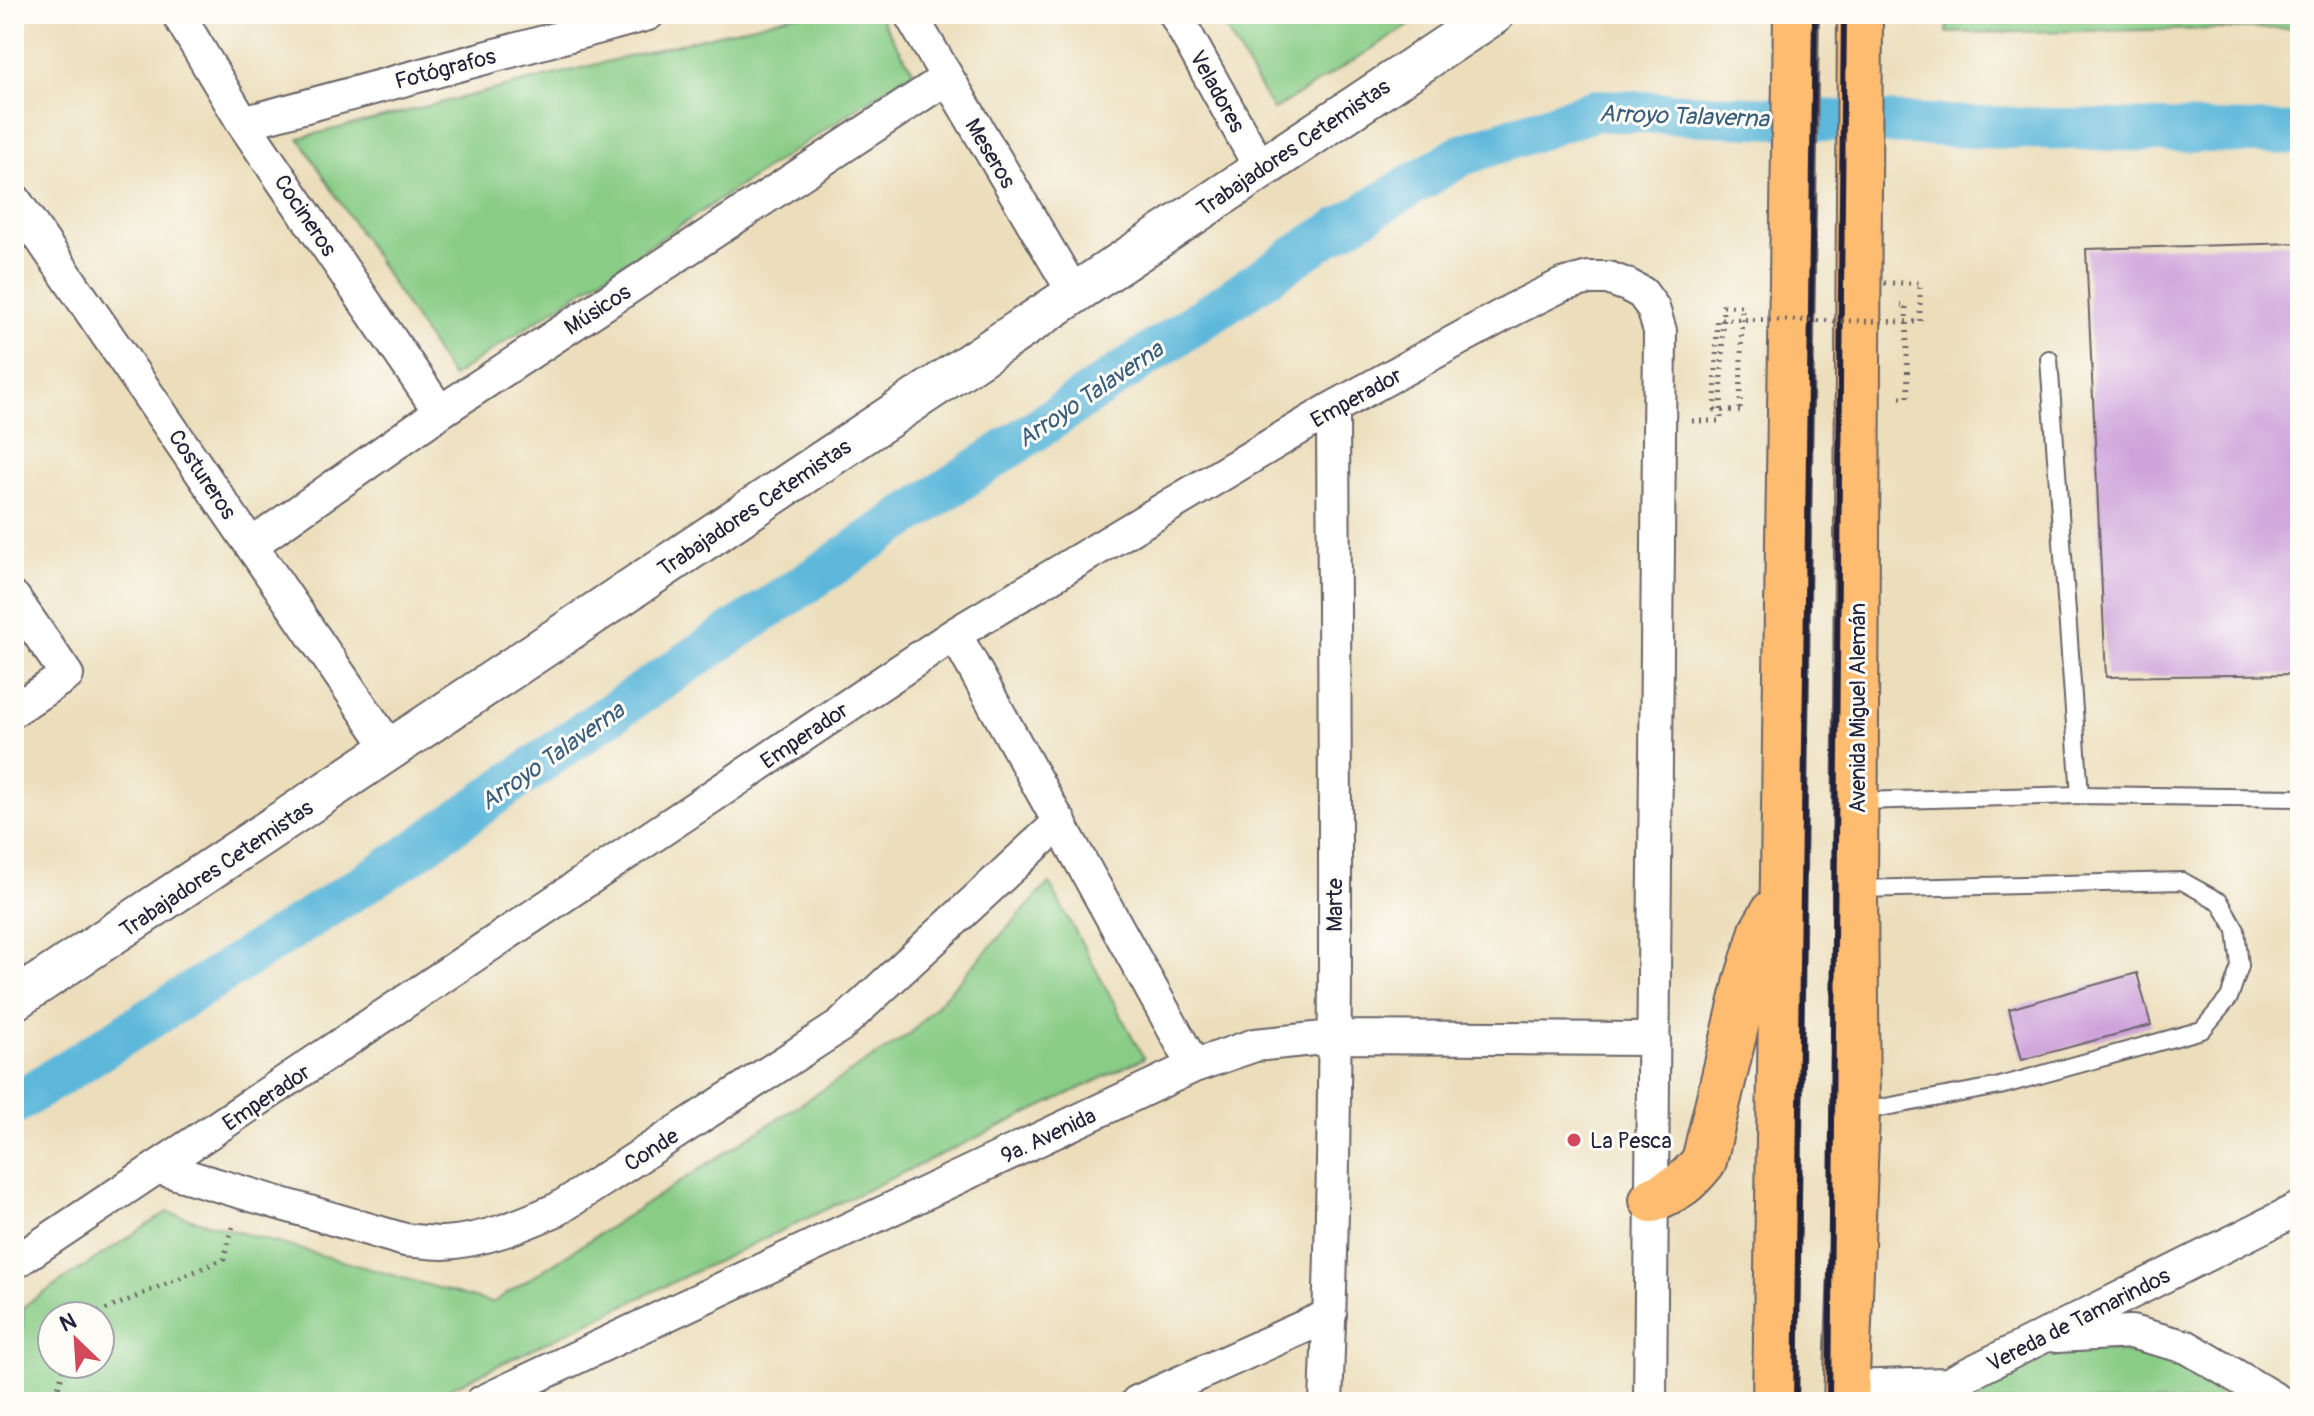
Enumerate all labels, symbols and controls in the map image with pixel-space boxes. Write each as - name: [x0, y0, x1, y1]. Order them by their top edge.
- street label: Fotógrafos: [392, 42, 499, 96]
- street label: Veladores: [1183, 45, 1251, 138]
- street label: Trabajadores Cetemistas: [1192, 73, 1396, 223]
- water label: Arroyo Talaverna: [1599, 99, 1771, 134]
- street label: Meseros: [958, 114, 1022, 194]
- street label: Cocineros: [268, 169, 343, 262]
- street label: Músicos: [559, 278, 636, 342]
- water label: Arroyo Talaverna: [1012, 334, 1170, 454]
- street label: Emperador: [1306, 361, 1407, 434]
- street label: Costureros: [162, 424, 243, 525]
- street label: Trabajadores Cetemistas: [653, 433, 857, 583]
- street label: Avenida Miguel Alemán: [1844, 603, 1872, 813]
- water label: Arroyo Talaverna: [475, 695, 631, 817]
- street label: Emperador: [755, 696, 854, 775]
- street label: Trabajadores Cetemistas: [115, 794, 319, 944]
- street label: Marte: [1321, 878, 1349, 932]
- street label: Emperador: [217, 1058, 316, 1137]
- street label: 9a. Avenida: [996, 1102, 1100, 1170]
- street label: Conde: [619, 1122, 684, 1178]
- place label: La Pesca: [1590, 1127, 1672, 1155]
- marker: La Pesca: [1565, 1131, 1583, 1149]
- street label: Vereda de Tamarindos: [1982, 1262, 2175, 1378]
- north arrow: [36, 1300, 116, 1380]
- text: N: [55, 1307, 81, 1339]

